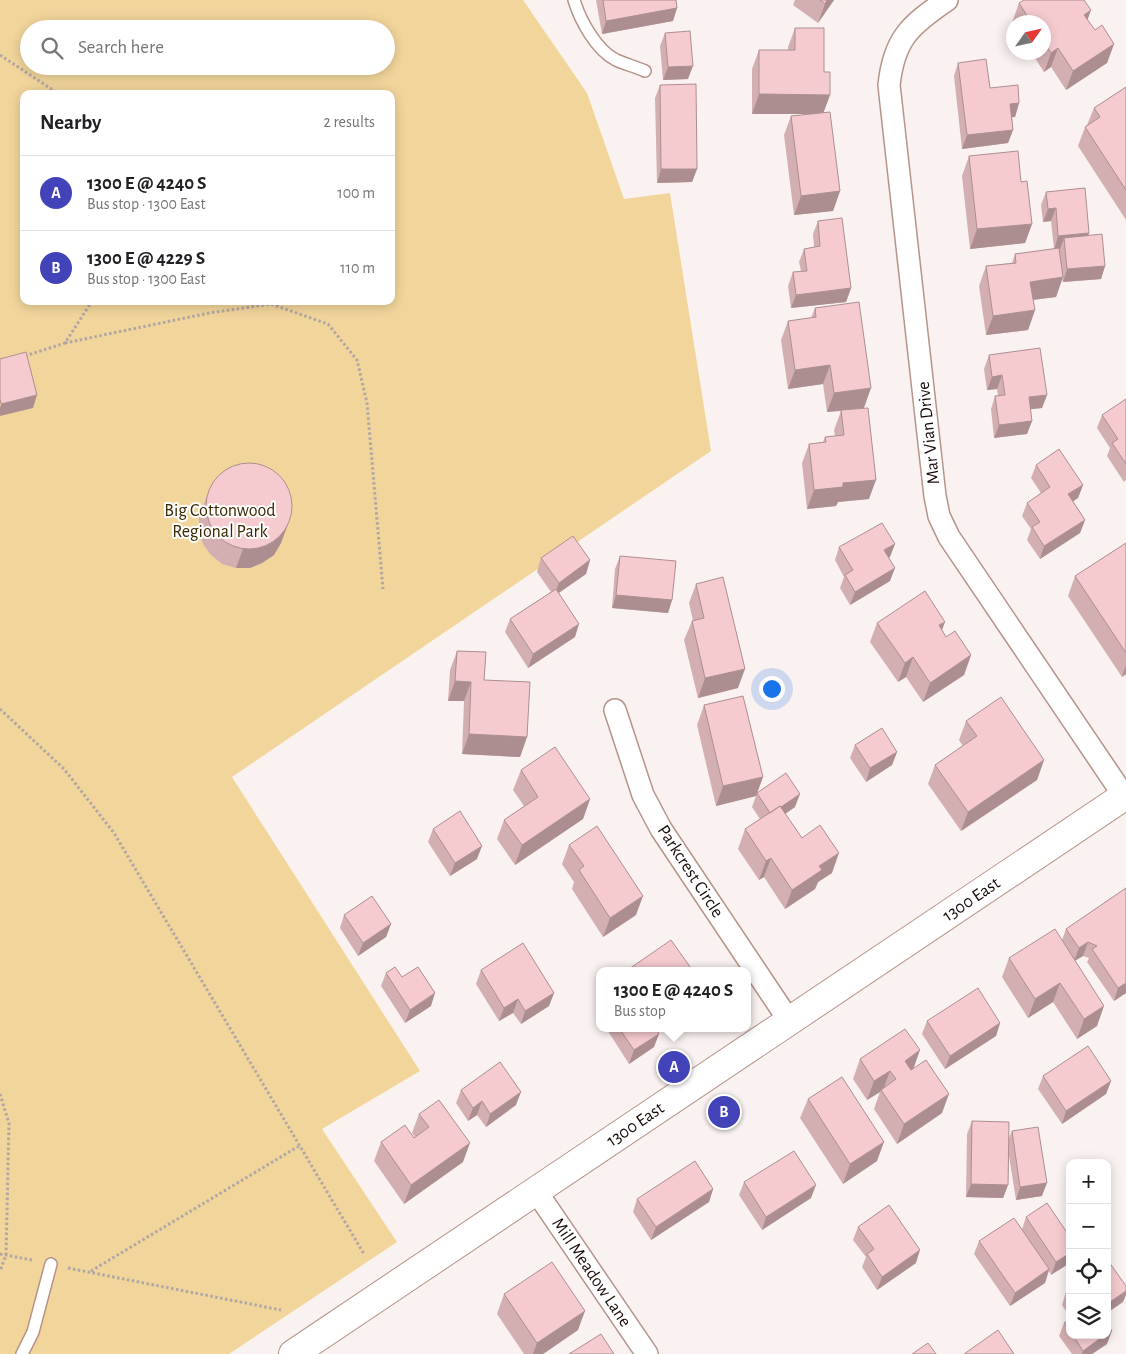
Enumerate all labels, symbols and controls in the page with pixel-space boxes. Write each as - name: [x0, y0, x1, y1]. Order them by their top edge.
- north arrow: [1006, 15, 1051, 60]
- search box: [20, 20, 395, 75]
- icon: search: [38, 34, 66, 62]
- text: Search here: [78, 38, 164, 57]
- text: Nearby: [40, 112, 101, 133]
- text: 2 results: [323, 114, 375, 130]
- text: 1300 E @ 4240 S: [87, 174, 206, 193]
- text: A: [51, 185, 61, 201]
- text: 100 m: [337, 185, 375, 201]
- text: Bus stop · 1300 East: [87, 196, 206, 212]
- text: 1300 E @ 4229 S: [87, 249, 205, 268]
- text: B: [51, 260, 61, 276]
- text: 110 m: [340, 260, 375, 276]
- text: Bus stop · 1300 East: [87, 271, 206, 287]
- street label: Mar Vian Drive: [915, 381, 943, 485]
- park label: Big Cottonwood Regional Park: [164, 502, 276, 541]
- your location: [759, 676, 785, 702]
- street label: Parkcrest Circle: [654, 822, 727, 921]
- street label: 1300 East: [940, 874, 1004, 925]
- popup: [596, 967, 751, 1032]
- text: 1300 E @ 4240 S: [614, 981, 733, 1000]
- text: Bus stop: [614, 1003, 666, 1019]
- pin: A: [658, 1048, 690, 1086]
- pin: B: [708, 1093, 740, 1131]
- street label: 1300 East: [604, 1099, 668, 1150]
- map controls: [1066, 1159, 1111, 1339]
- button: +: [1066, 1159, 1111, 1204]
- button: −: [1066, 1204, 1111, 1249]
- street label: Mill Meadow Lane: [548, 1215, 634, 1330]
- button: locate: [1066, 1249, 1111, 1294]
- button: layers: [1066, 1294, 1111, 1339]

